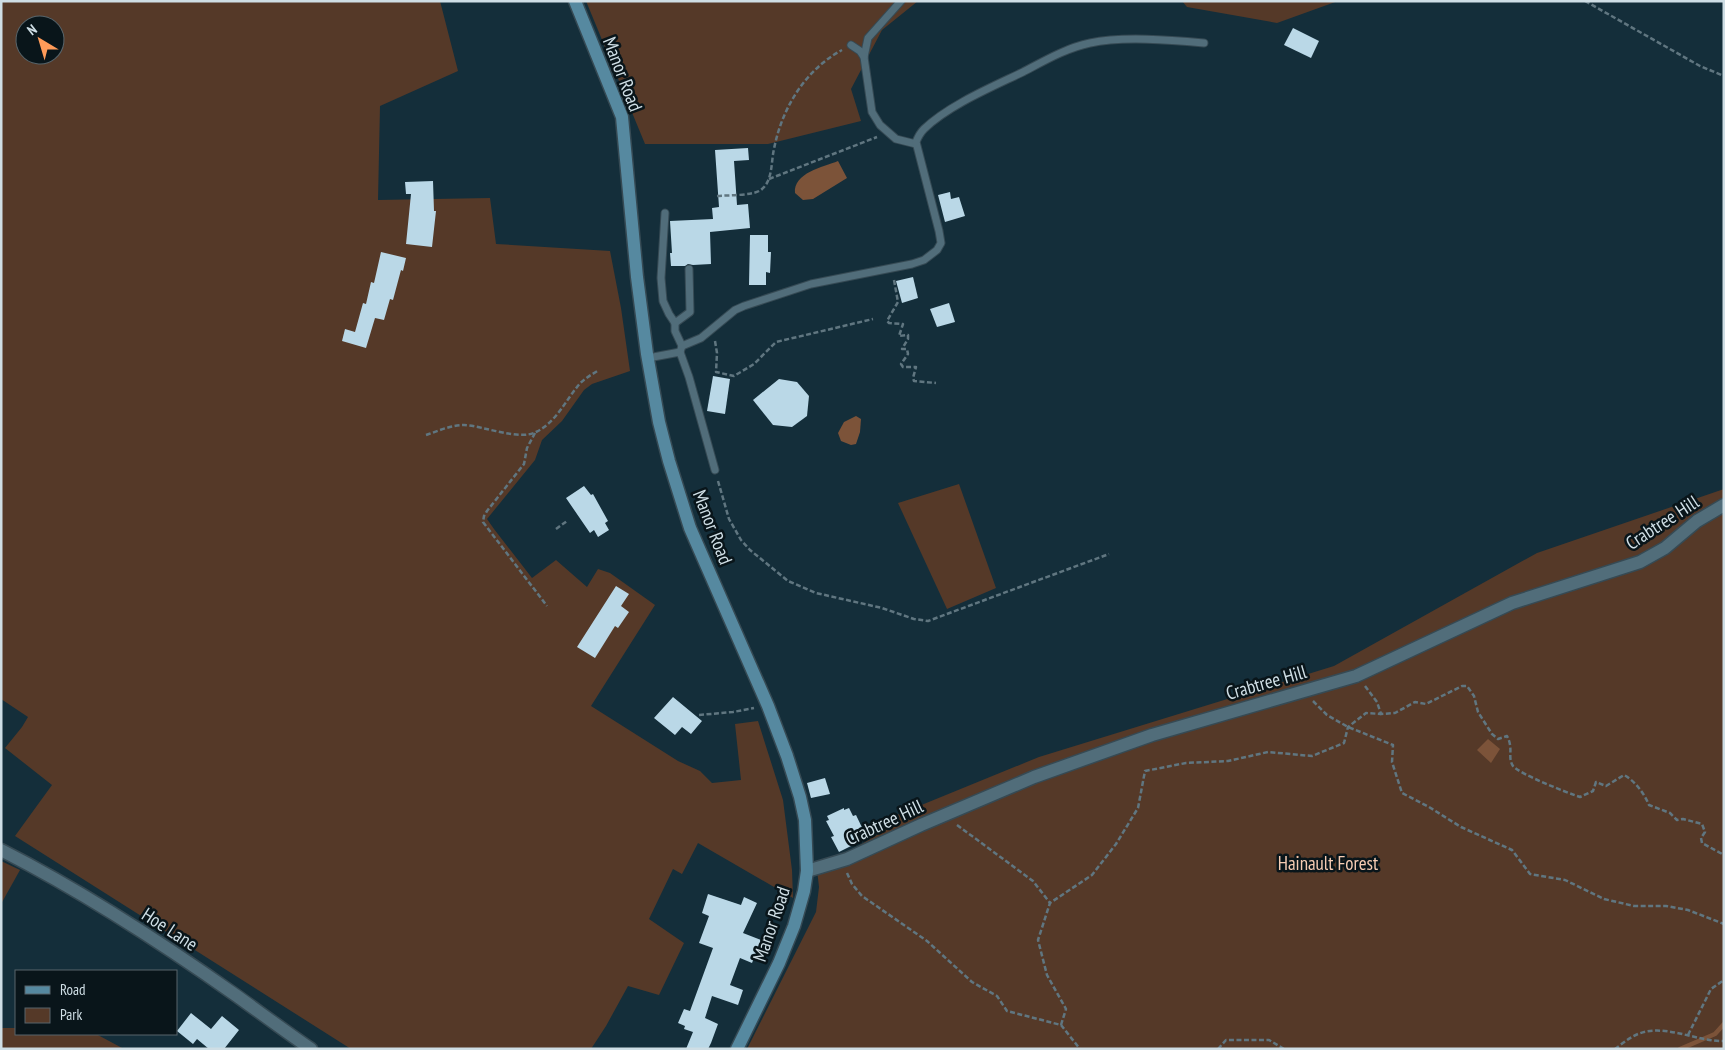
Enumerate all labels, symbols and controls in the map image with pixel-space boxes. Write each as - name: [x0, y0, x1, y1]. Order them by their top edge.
- north arrow: [15, 15, 65, 65]
- text: N: [23, 20, 41, 39]
- street label: Manor Road: [598, 33, 648, 115]
- street label: Manor Road: [688, 486, 738, 568]
- street label: Crabtree Hill: [1621, 489, 1704, 555]
- street label: Crabtree Hill: [1223, 659, 1310, 705]
- street label: Crabtree Hill: [841, 793, 927, 850]
- park label: Hainault Forest: [1278, 851, 1379, 875]
- street label: Manor Road: [747, 883, 795, 965]
- street label: Hoe Lane: [138, 902, 203, 956]
- legend: [15, 970, 178, 1035]
- text: Road: [60, 980, 86, 999]
- text: Park: [60, 1005, 82, 1024]

